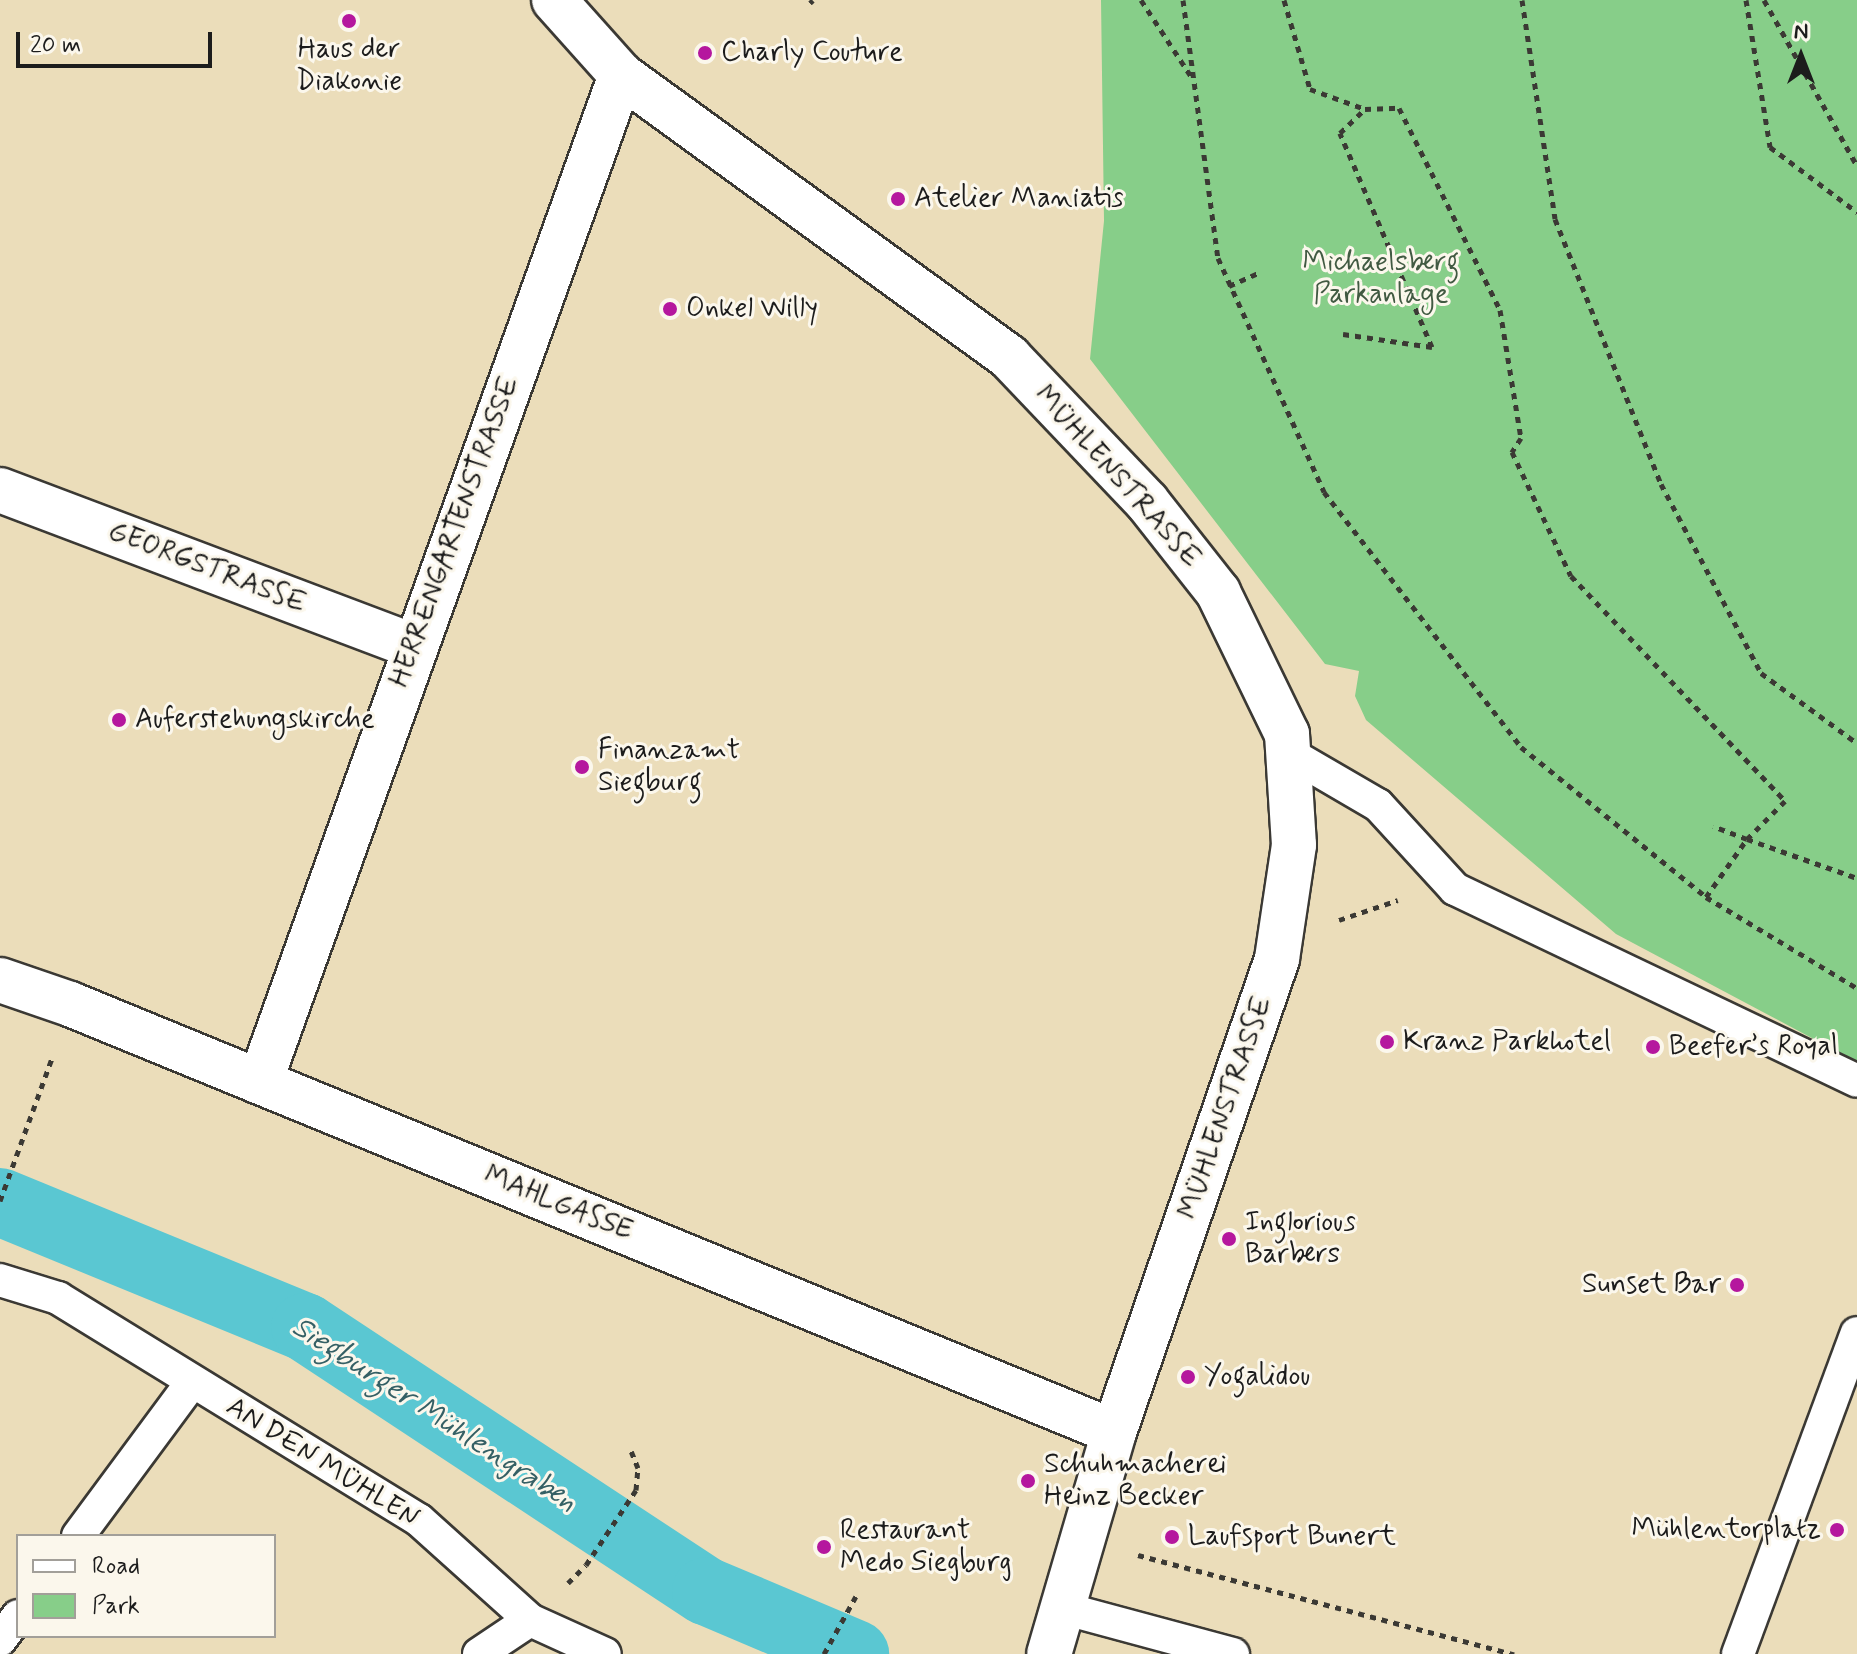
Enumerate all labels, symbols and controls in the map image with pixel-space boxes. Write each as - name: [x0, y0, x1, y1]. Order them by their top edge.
- marker: Haus der Diakonie: [340, 12, 358, 30]
- scale bar: [20, 16, 216, 66]
- north arrow: [1761, 16, 1841, 96]
- text: N: [1794, 18, 1808, 46]
- text: 20 m: [30, 30, 81, 61]
- place label: Haus der Diakonie: [296, 33, 402, 99]
- place label: Charly Couture: [721, 36, 906, 70]
- marker: Charly Couture: [696, 44, 714, 62]
- place label: Atelier Maniatis: [914, 182, 1118, 216]
- marker: Atelier Maniatis: [889, 190, 907, 208]
- park label: Michaelsberg Parkanlage: [1303, 246, 1459, 312]
- place label: Onkel Willy: [686, 292, 818, 326]
- marker: Onkel Willy: [661, 300, 679, 318]
- street label: HERRENGARTENSTRASSE: [383, 372, 527, 692]
- street label: MÜHLENSTRASSE: [1026, 379, 1208, 575]
- street label: GEORGSTRASSE: [103, 515, 311, 621]
- place label: Auferstehungskirche: [135, 703, 375, 737]
- marker: Auferstehungskirche: [110, 711, 128, 729]
- place label: Finanzamt Siegburg: [598, 734, 740, 800]
- marker: Finanzamt Siegburg: [573, 758, 591, 776]
- street label: MÜHLENSTRASSE: [1172, 992, 1280, 1224]
- place label: Kranz Parkhotel: [1403, 1025, 1609, 1059]
- place label: Beefer’s Royal: [1669, 1030, 1838, 1064]
- marker: Kranz Parkhotel: [1378, 1033, 1396, 1051]
- marker: Beefer’s Royal: [1644, 1038, 1662, 1056]
- street label: MAHLGASSE: [479, 1159, 637, 1249]
- place label: Inglorious Barbers: [1245, 1206, 1356, 1272]
- marker: Inglorious Barbers: [1220, 1230, 1238, 1248]
- place label: Sunset Bar: [1585, 1268, 1721, 1302]
- marker: Sunset Bar: [1728, 1276, 1746, 1294]
- water label: Siegburger Mühlengraben: [285, 1309, 583, 1521]
- place label: Yogalidou: [1204, 1360, 1310, 1394]
- marker: Yogalidou: [1179, 1368, 1197, 1386]
- street label: AN DEN MÜHLEN: [220, 1391, 424, 1535]
- place label: Schuhmacherei Heinz Becker: [1044, 1448, 1226, 1514]
- marker: Schuhmacherei Heinz Becker: [1019, 1472, 1037, 1490]
- place label: Mühlentorplatz: [1632, 1513, 1821, 1547]
- place label: Restaurant Medo Siegburg: [840, 1514, 1015, 1580]
- place label: Laufsport Bunert: [1188, 1520, 1396, 1554]
- marker: Mühlentorplatz: [1828, 1521, 1846, 1539]
- marker: Laufsport Bunert: [1163, 1528, 1181, 1546]
- legend: [16, 1534, 276, 1638]
- marker: Restaurant Medo Siegburg: [815, 1538, 833, 1556]
- text: Road: [92, 1551, 140, 1582]
- text: Park: [92, 1591, 140, 1622]

